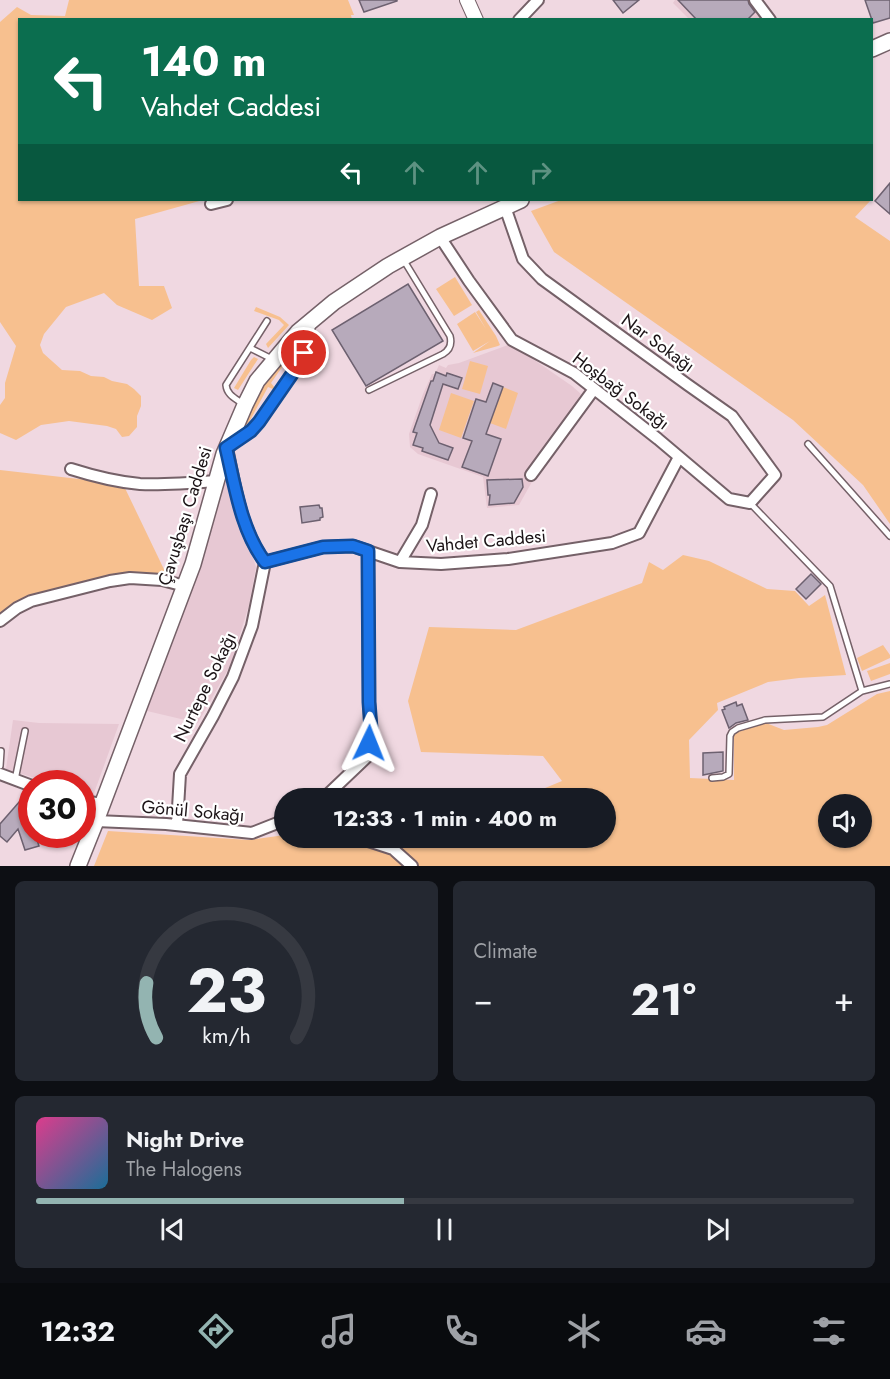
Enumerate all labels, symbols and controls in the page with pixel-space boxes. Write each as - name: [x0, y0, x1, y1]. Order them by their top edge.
- text: 140 m: [141, 31, 267, 92]
- icon: left: [42, 42, 120, 120]
- text: Vahdet Caddesi: [141, 87, 321, 126]
- icon: left: [335, 156, 368, 189]
- icon: ahead: [398, 156, 431, 189]
- icon: ahead: [461, 156, 494, 189]
- icon: right: [524, 156, 557, 189]
- street label: Nar Sokağı: [616, 307, 700, 379]
- pin: [278, 327, 329, 378]
- icon: arrive: [287, 336, 320, 369]
- street label: Hoşbağ Sokağı: [567, 346, 675, 436]
- street label: Çavuşbaşı Caddesi: [151, 443, 219, 589]
- street label: Vahdet Caddesi: [425, 523, 547, 559]
- street label: Nurtepe Sokağı: [167, 628, 243, 746]
- position arrow: [337, 711, 401, 775]
- speed limit sign: 30: [18, 770, 96, 848]
- street label: Gönül Sokağı: [140, 794, 246, 828]
- map controls: [818, 794, 872, 848]
- button: sound: [818, 794, 872, 848]
- text: 12:33 · 1 min · 400 m: [333, 802, 557, 834]
- text: Climate: [474, 937, 537, 966]
- text: 23: [186, 945, 266, 1035]
- text: 21°: [630, 967, 696, 1032]
- text: −: [474, 976, 493, 1023]
- text: +: [834, 976, 854, 1023]
- text: km/h: [202, 1020, 250, 1051]
- text: Night Drive: [126, 1123, 244, 1155]
- text: The Halogens: [126, 1155, 242, 1184]
- icon: previous: [156, 1213, 189, 1246]
- icon: pause: [428, 1213, 461, 1246]
- icon: next: [701, 1213, 734, 1246]
- icon: directions: [195, 1310, 237, 1352]
- icon: music: [318, 1310, 360, 1352]
- icon: phone: [440, 1310, 482, 1352]
- icon: climate: [563, 1310, 605, 1352]
- icon: car: [685, 1310, 727, 1352]
- icon: filters: [808, 1310, 850, 1352]
- text: 12:32: [40, 1312, 115, 1351]

